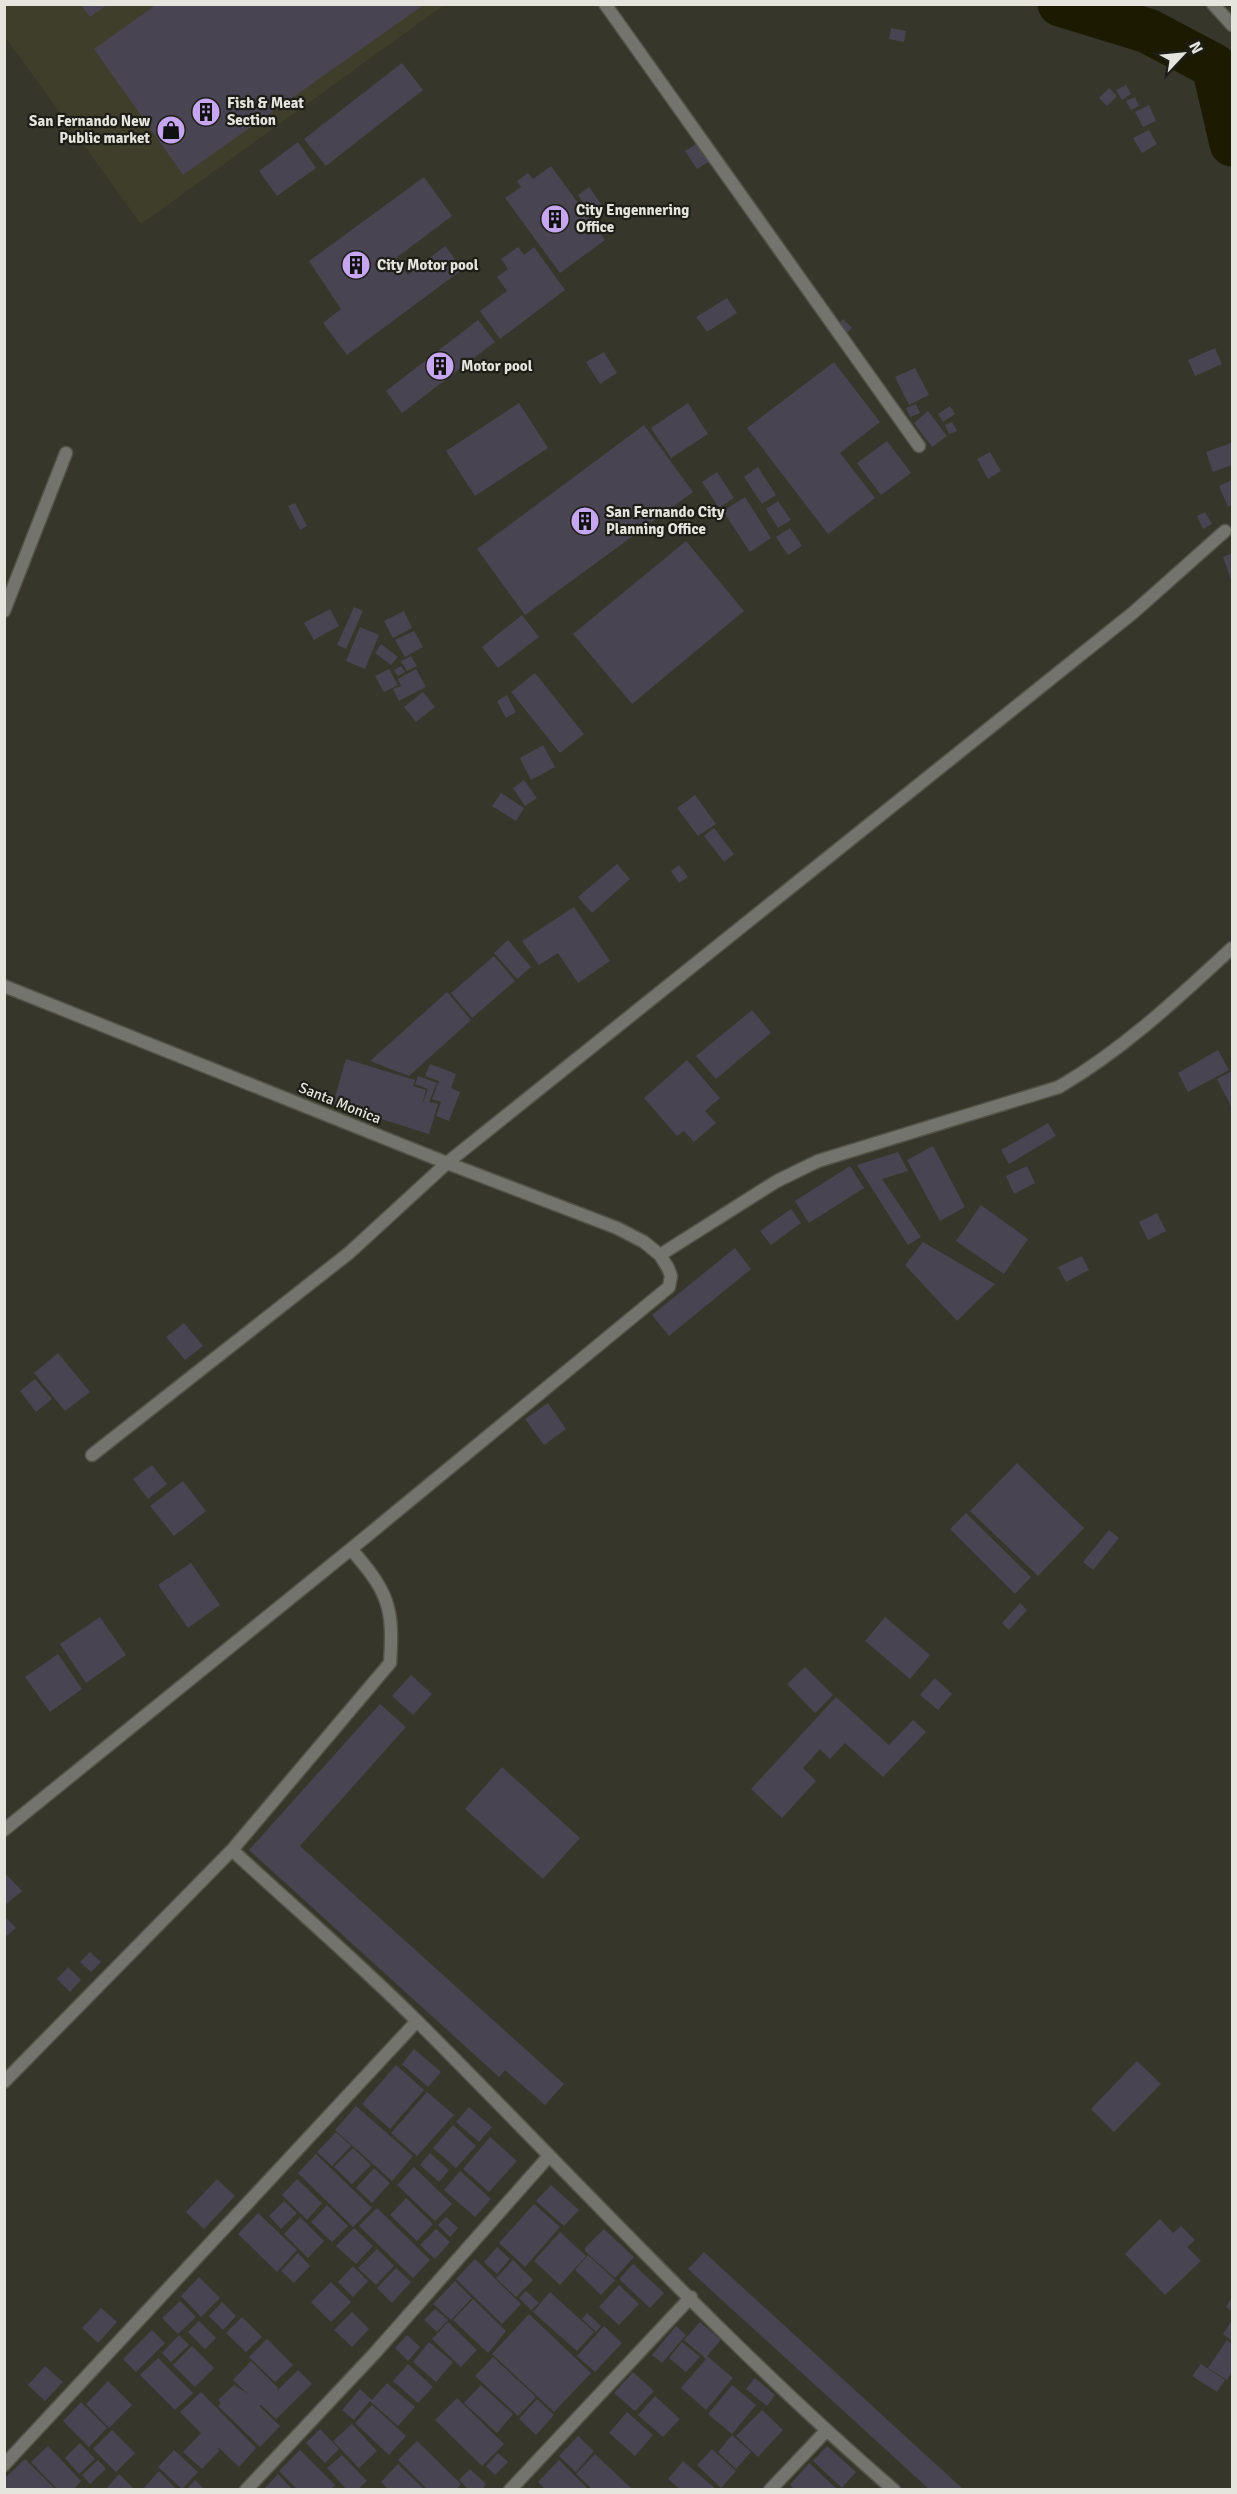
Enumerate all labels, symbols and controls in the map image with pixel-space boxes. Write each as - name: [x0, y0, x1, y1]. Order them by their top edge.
- north arrow: [1153, 24, 1213, 84]
- text: N: [1184, 38, 1207, 57]
- place label: Fish & Meat Section: [227, 94, 304, 129]
- building icon: Fish & Meat Section: [190, 96, 222, 128]
- place label: San Fernando New Public market: [29, 112, 151, 147]
- shop icon: San Fernando New Public market: [155, 114, 187, 146]
- place label: City Engennering Office: [576, 201, 689, 236]
- building icon: City Engennering Office: [539, 203, 571, 235]
- building icon: City Motor pool: [340, 249, 372, 281]
- place label: City Motor pool: [377, 256, 479, 274]
- building icon: Motor pool: [424, 350, 456, 382]
- place label: Motor pool: [461, 357, 533, 375]
- place label: San Fernando City Planning Office: [606, 503, 725, 538]
- building icon: San Fernando City Planning Office: [569, 505, 601, 537]
- street label: Santa Monica: [296, 1078, 384, 1128]

